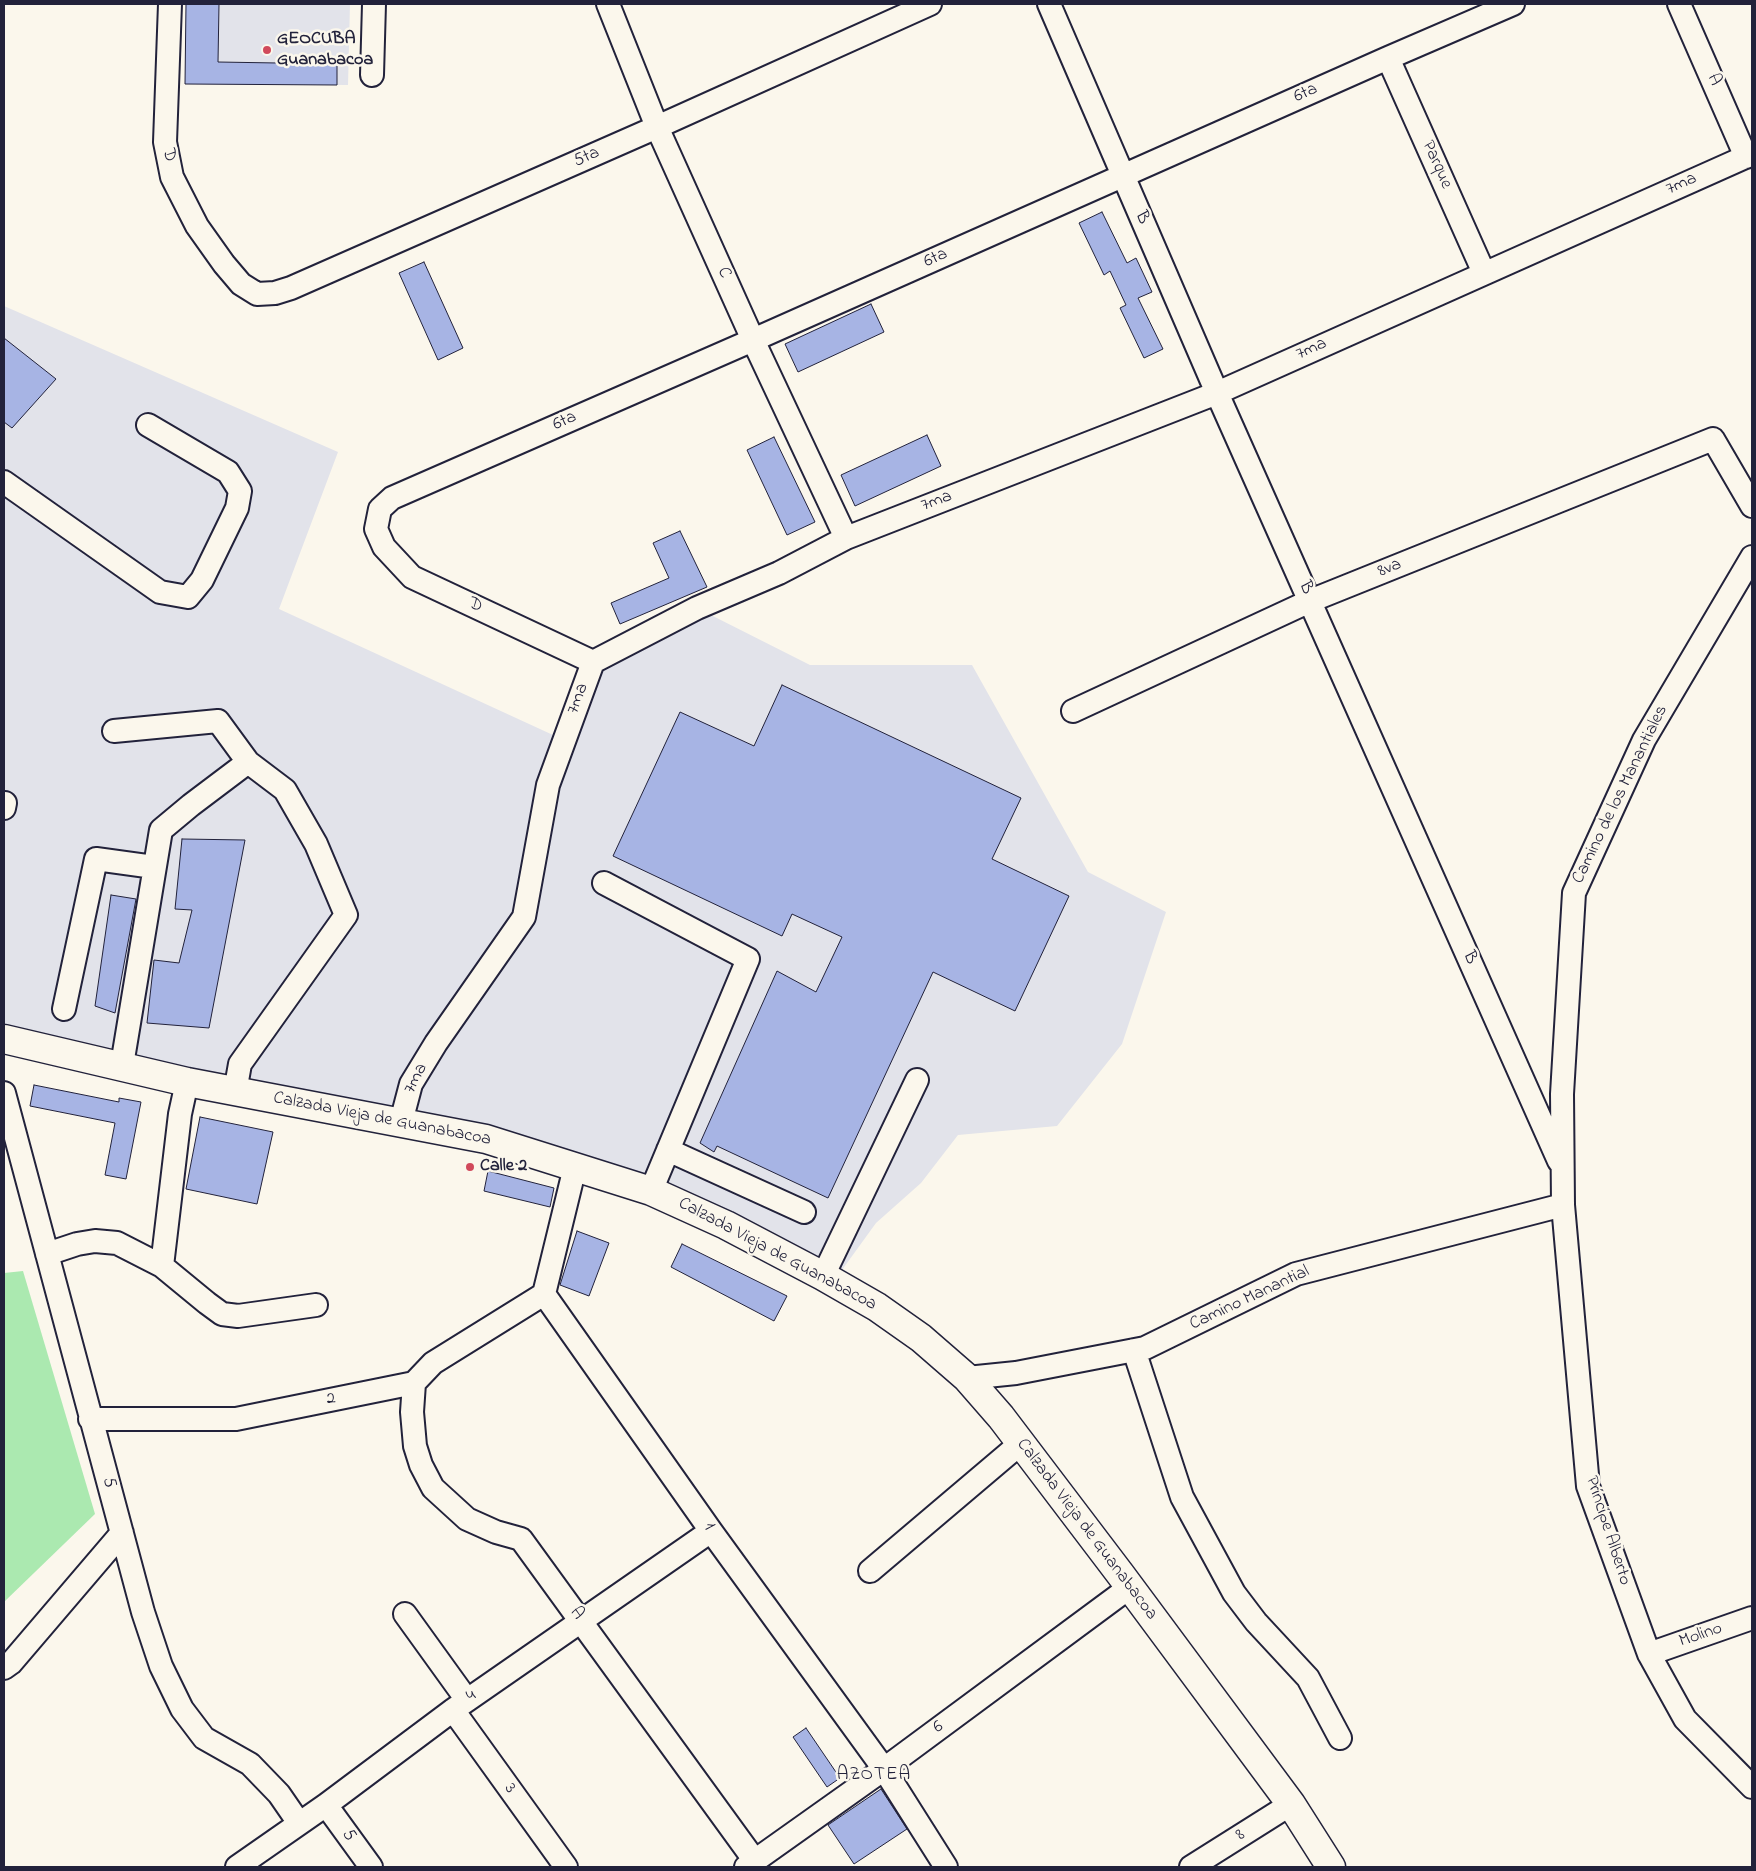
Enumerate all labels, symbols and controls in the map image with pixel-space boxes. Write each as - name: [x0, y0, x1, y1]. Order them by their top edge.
- place label: GEOCUBA Guanabacoa: [277, 29, 373, 72]
- marker: GEOCUBA Guanabacoa: [261, 44, 273, 56]
- street label: A: [1701, 71, 1725, 89]
- street label: 6ta: [1291, 79, 1321, 109]
- street label: Parque: [1416, 138, 1456, 192]
- street label: 5ta: [571, 143, 603, 173]
- street label: D: [156, 147, 180, 163]
- street label: 7ma: [1663, 169, 1701, 201]
- street label: B: [1129, 208, 1153, 228]
- street label: 6ta: [921, 244, 951, 274]
- street label: C: [711, 264, 735, 282]
- street label: 7ma: [1293, 334, 1331, 366]
- street label: 6ta: [550, 407, 580, 437]
- street label: 7ma: [919, 486, 955, 518]
- street label: 8va: [1375, 555, 1405, 583]
- street label: B: [1293, 578, 1317, 598]
- street label: D: [464, 593, 486, 619]
- street label: 7ma: [564, 681, 594, 717]
- street label: Camino de los Manantiales: [1568, 702, 1674, 888]
- street label: B: [1457, 948, 1481, 968]
- street label: 7ma: [400, 1060, 434, 1098]
- street label: Calzada Vieja de Guanabacoa: [271, 1088, 493, 1152]
- place label: Calle 2: [480, 1156, 527, 1178]
- marker: Calle 2: [464, 1161, 476, 1173]
- street label: Calzada Vieja de Guanabacoa: [674, 1193, 880, 1317]
- street label: Camino Manantial: [1187, 1262, 1313, 1336]
- street label: 2: [325, 1389, 337, 1411]
- street label: Calzada Vieja de Guanabacoa: [1011, 1435, 1161, 1625]
- street label: Príncipe Alberto: [1579, 1474, 1635, 1588]
- street label: 5: [96, 1475, 120, 1491]
- street label: 1: [698, 1518, 718, 1536]
- street label: A: [564, 1603, 588, 1625]
- street label: Molino: [1677, 1619, 1725, 1653]
- street label: 4: [463, 1686, 481, 1708]
- street label: 6: [929, 1717, 949, 1739]
- district label: AZOTEA: [836, 1765, 912, 1787]
- street label: 3: [498, 1780, 520, 1798]
- street label: 5: [336, 1825, 360, 1847]
- street label: 8: [1232, 1825, 1250, 1847]

